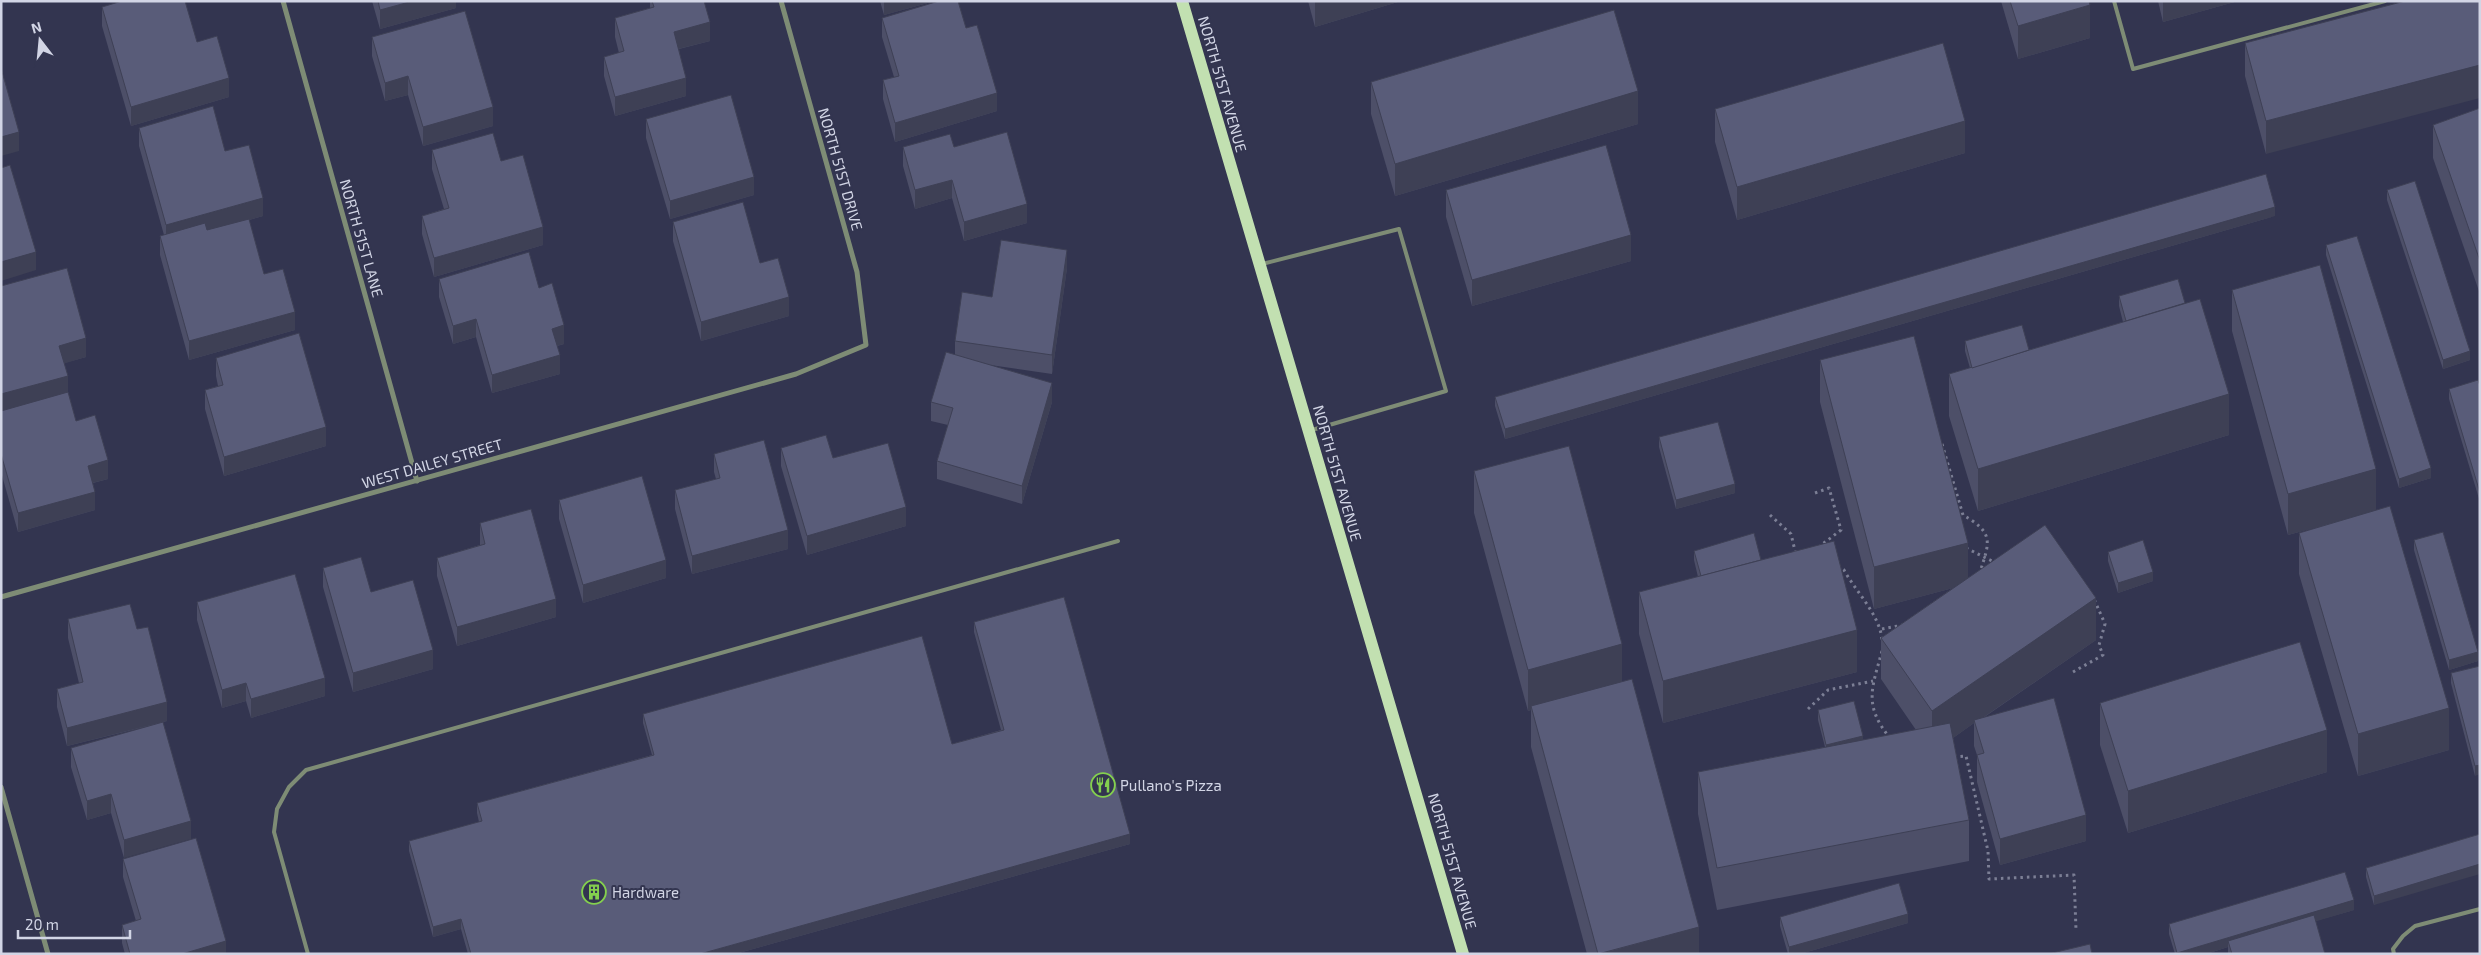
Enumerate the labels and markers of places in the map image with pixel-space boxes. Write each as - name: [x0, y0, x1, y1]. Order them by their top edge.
- restaurant icon: Pullano's Pizza: [1090, 772, 1116, 798]
- place label: Pullano's Pizza: [1120, 776, 1222, 794]
- building icon: Hardware: [581, 879, 607, 905]
- place label: Hardware: [612, 883, 679, 901]

